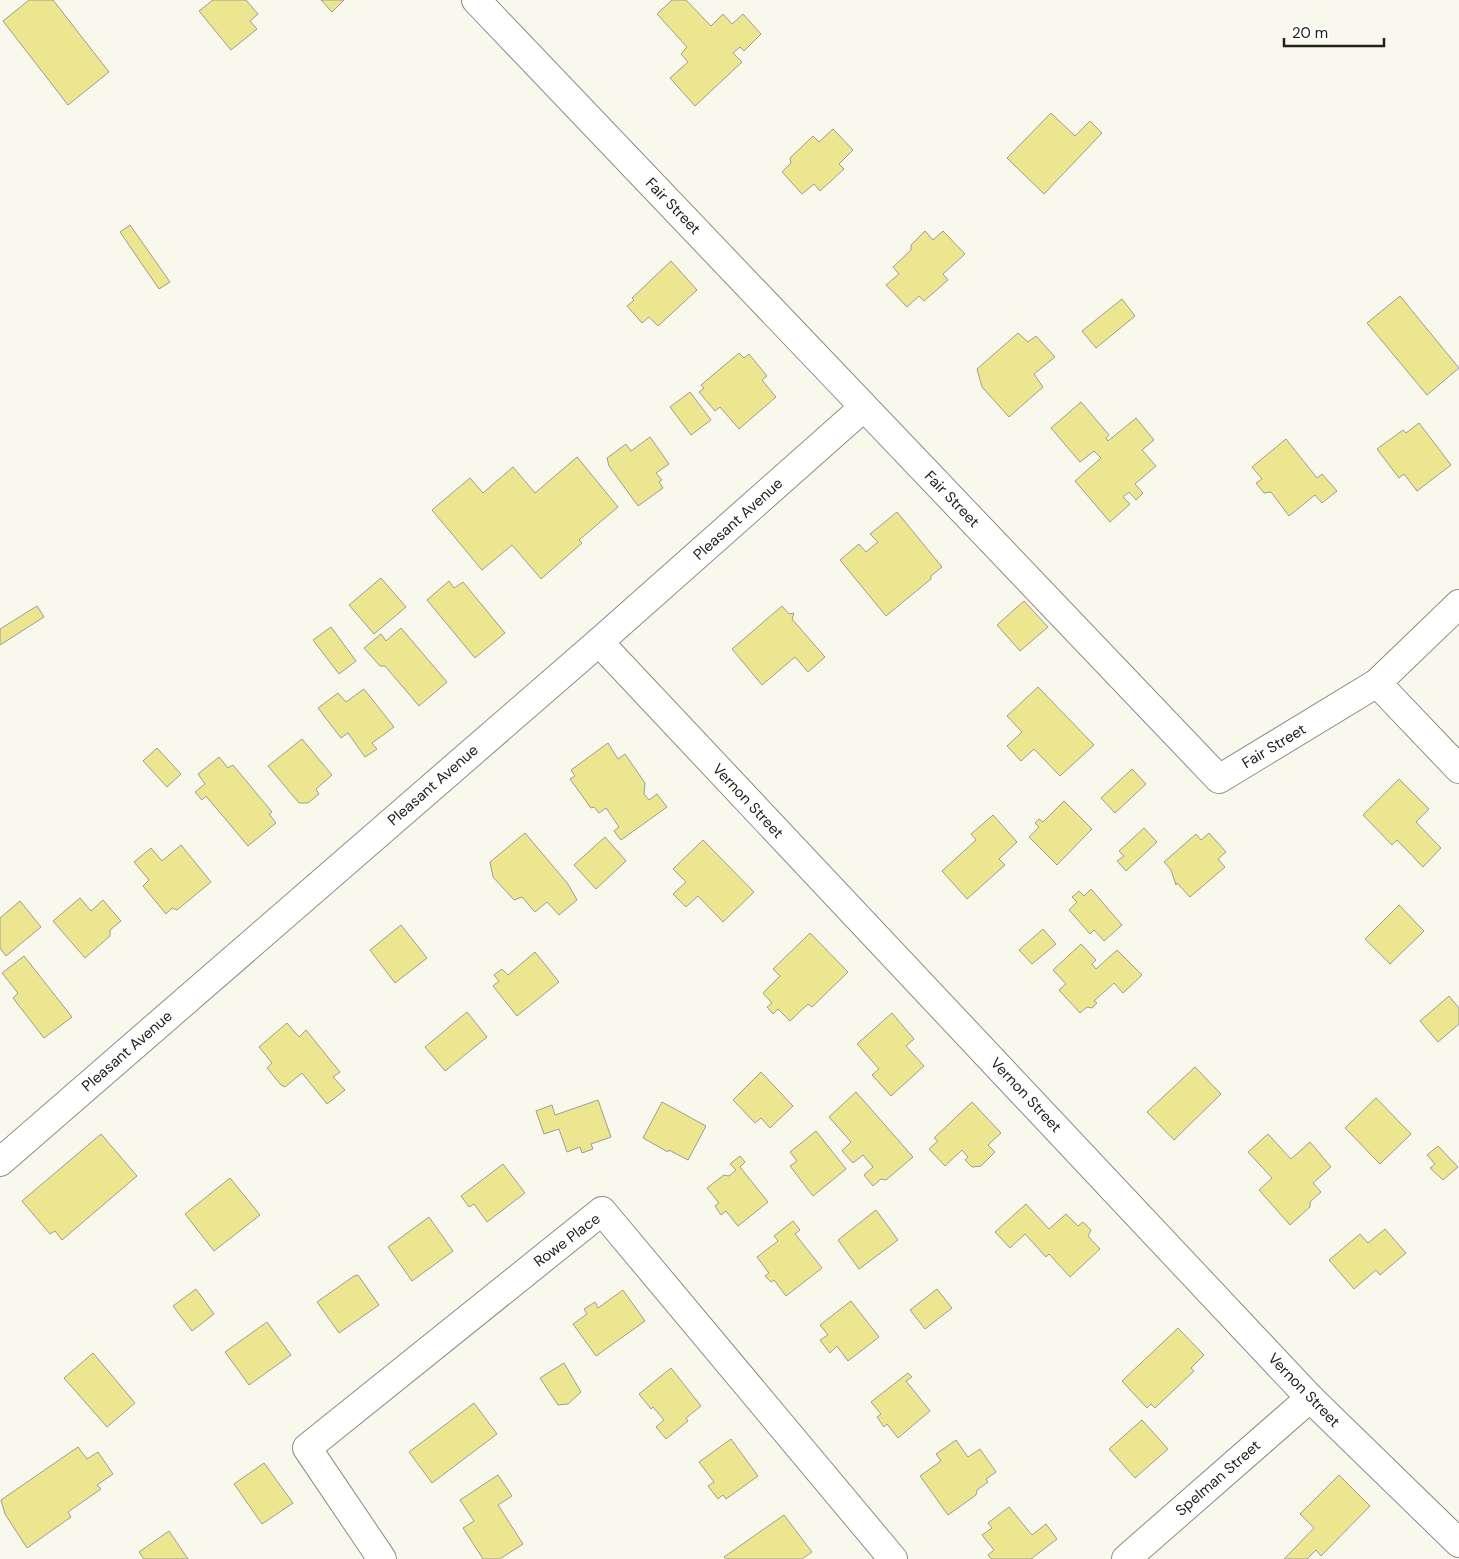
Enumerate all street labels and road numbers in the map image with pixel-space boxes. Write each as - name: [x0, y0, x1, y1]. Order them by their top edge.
- street label: Fair Street: [641, 173, 705, 239]
- street label: Fair Street: [920, 466, 984, 532]
- street label: Pleasant Avenue: [689, 473, 787, 565]
- street label: Fair Street: [1238, 719, 1310, 773]
- street label: Pleasant Avenue: [383, 740, 483, 830]
- street label: Vernon Street: [708, 759, 788, 843]
- street label: Pleasant Avenue: [77, 1006, 177, 1096]
- street label: Vernon Street: [986, 1053, 1066, 1137]
- street label: Rowe Place: [530, 1209, 604, 1271]
- street label: Vernon Street: [1264, 1349, 1345, 1431]
- street label: Spelman Street: [1171, 1435, 1265, 1521]

